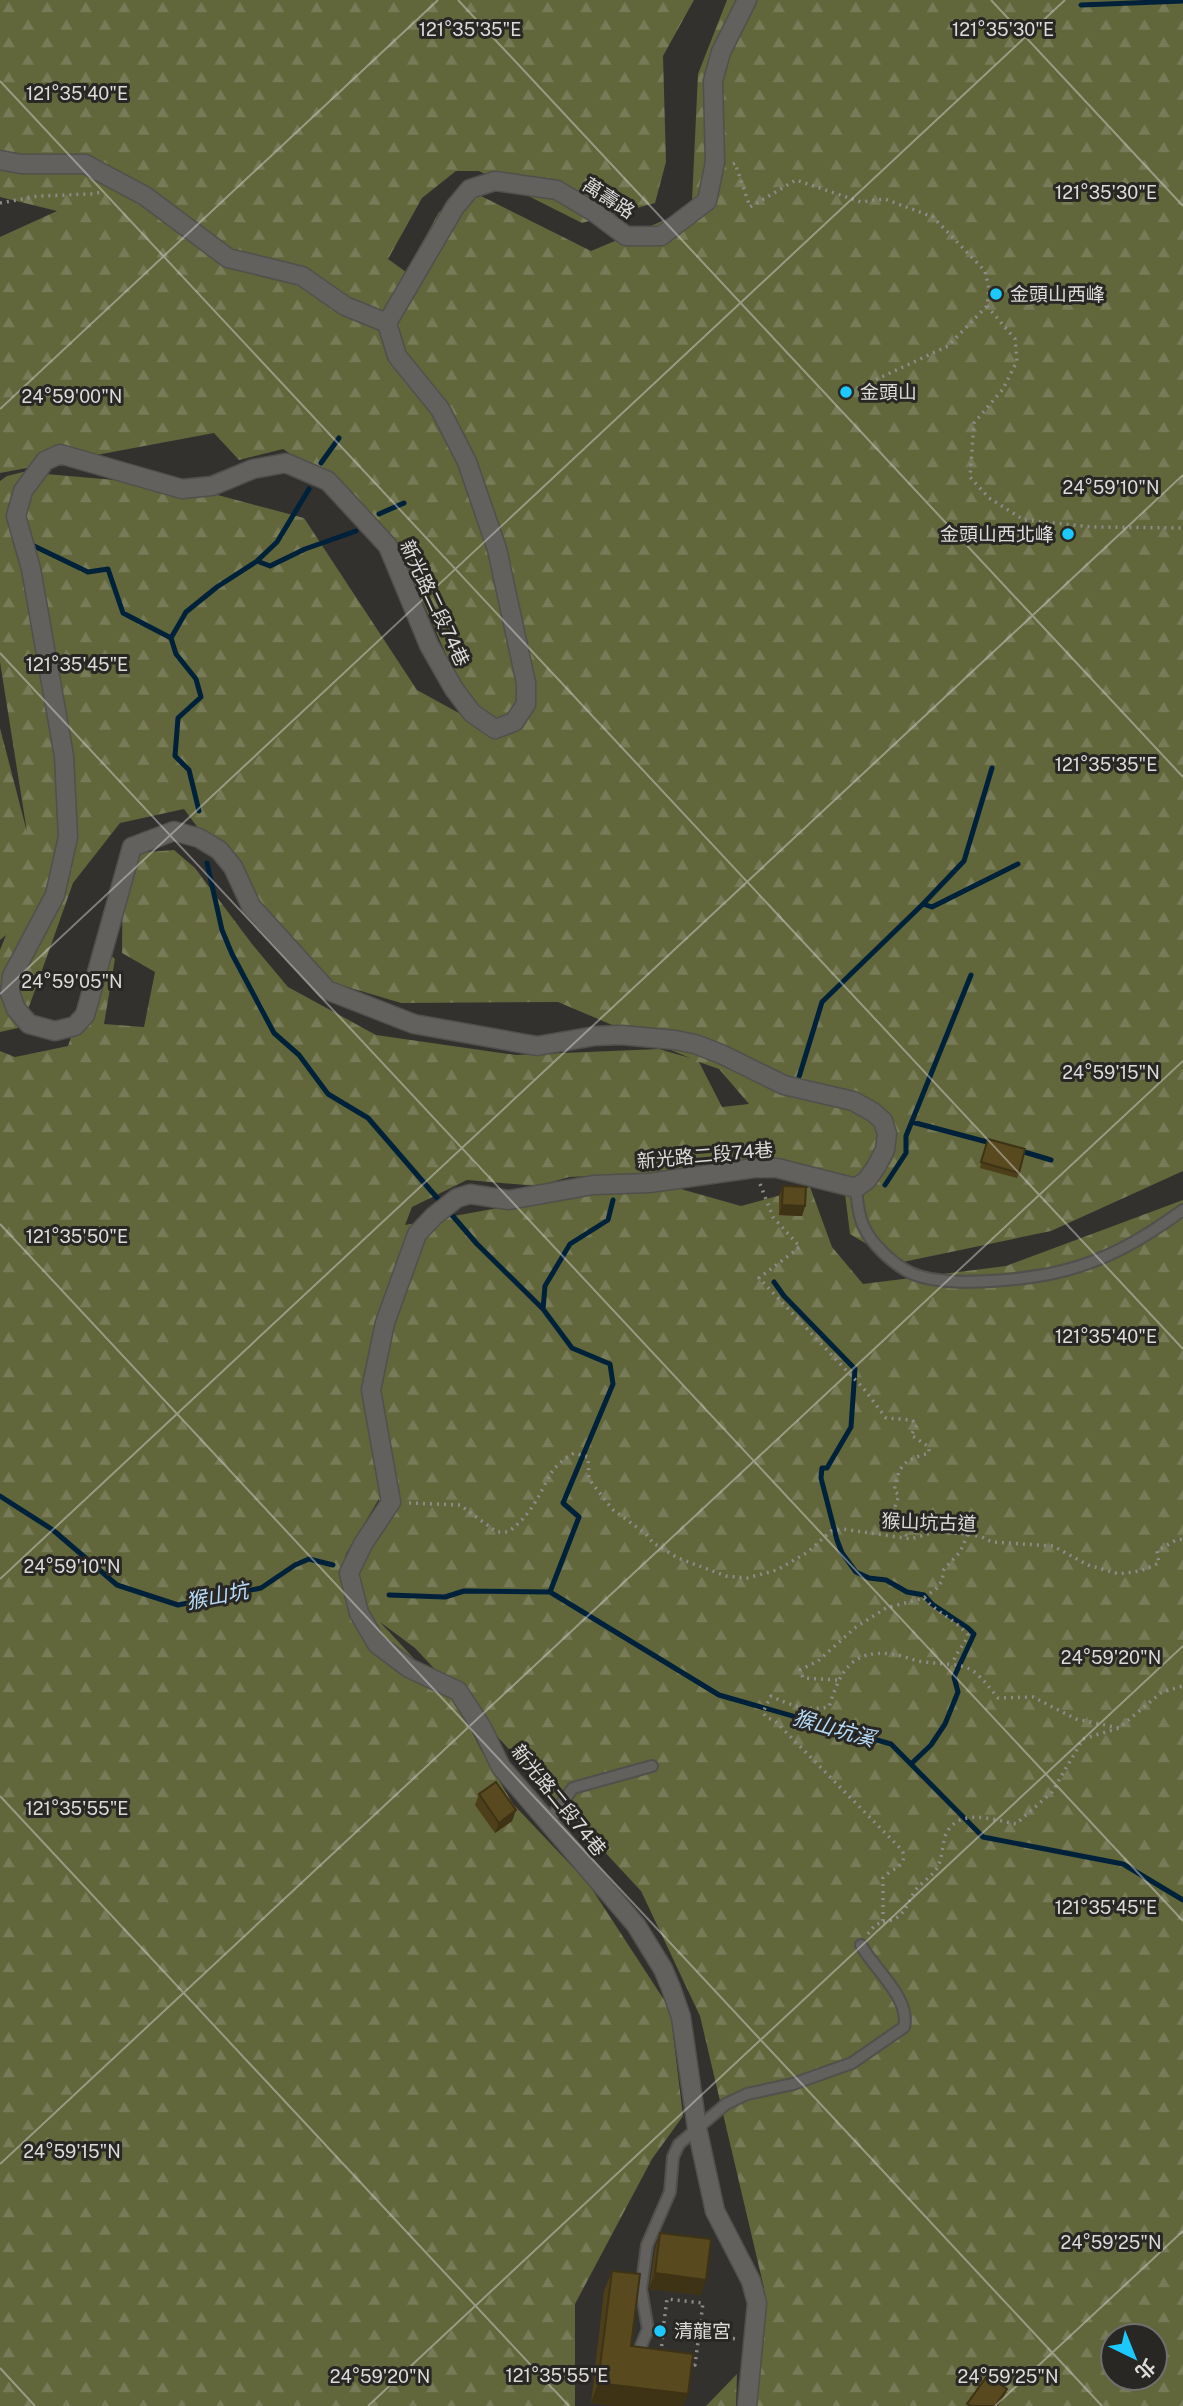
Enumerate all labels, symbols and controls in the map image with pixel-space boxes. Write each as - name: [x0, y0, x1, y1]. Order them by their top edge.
- text: 121°35'35"E: [419, 19, 521, 40]
- text: 121°35'30"E: [952, 19, 1054, 40]
- text: 121°35'40"E: [26, 83, 128, 104]
- street label: 萬壽路: [579, 173, 639, 223]
- text: 121°35'30"E: [1055, 182, 1157, 203]
- place label: 金頭山西峰: [1010, 283, 1105, 305]
- marker: 金頭山西峰: [988, 286, 1004, 302]
- place label: 金頭山: [860, 381, 917, 403]
- marker: 金頭山: [838, 384, 854, 400]
- text: 24°59'00"N: [22, 386, 122, 407]
- text: 24°59'10"N: [1062, 477, 1160, 498]
- place label: 金頭山西北峰: [940, 523, 1054, 545]
- marker: 金頭山西北峰: [1060, 526, 1076, 542]
- street label: 新光路二段74巷: [396, 536, 474, 670]
- text: 121°35'45"E: [26, 654, 128, 675]
- text: 121°35'35"E: [1055, 754, 1157, 775]
- text: 24°59'05"N: [21, 971, 123, 992]
- text: 24°59'15"N: [1062, 1062, 1160, 1083]
- street label: 新光路二段74巷: [636, 1138, 774, 1172]
- text: 121°35'50"E: [26, 1226, 128, 1247]
- text: 121°35'40"E: [1055, 1326, 1157, 1347]
- street label: 猴山坑古道: [881, 1509, 977, 1535]
- text: 24°59'10"N: [23, 1556, 121, 1577]
- water label: 猴山坑: [184, 1577, 253, 1614]
- text: 24°59'20"N: [1061, 1647, 1161, 1668]
- water label: 猴山坑溪: [790, 1704, 881, 1752]
- street label: 新光路二段74巷: [507, 1740, 611, 1860]
- text: 121°35'55"E: [26, 1798, 128, 1819]
- text: 121°35'45"E: [1055, 1897, 1157, 1918]
- text: 24°59'15"N: [23, 2141, 121, 2162]
- text: 24°59'25"N: [1060, 2232, 1162, 2253]
- place label: 清龍宮: [674, 2320, 731, 2342]
- north arrow: [1099, 2322, 1169, 2392]
- marker: 清龍宮: [652, 2323, 668, 2339]
- text: 北: [1131, 2355, 1160, 2384]
- text: 121°35'55"E: [506, 2365, 608, 2386]
- text: 24°59'20"N: [330, 2366, 430, 2387]
- text: 24°59'25"N: [957, 2366, 1059, 2387]

